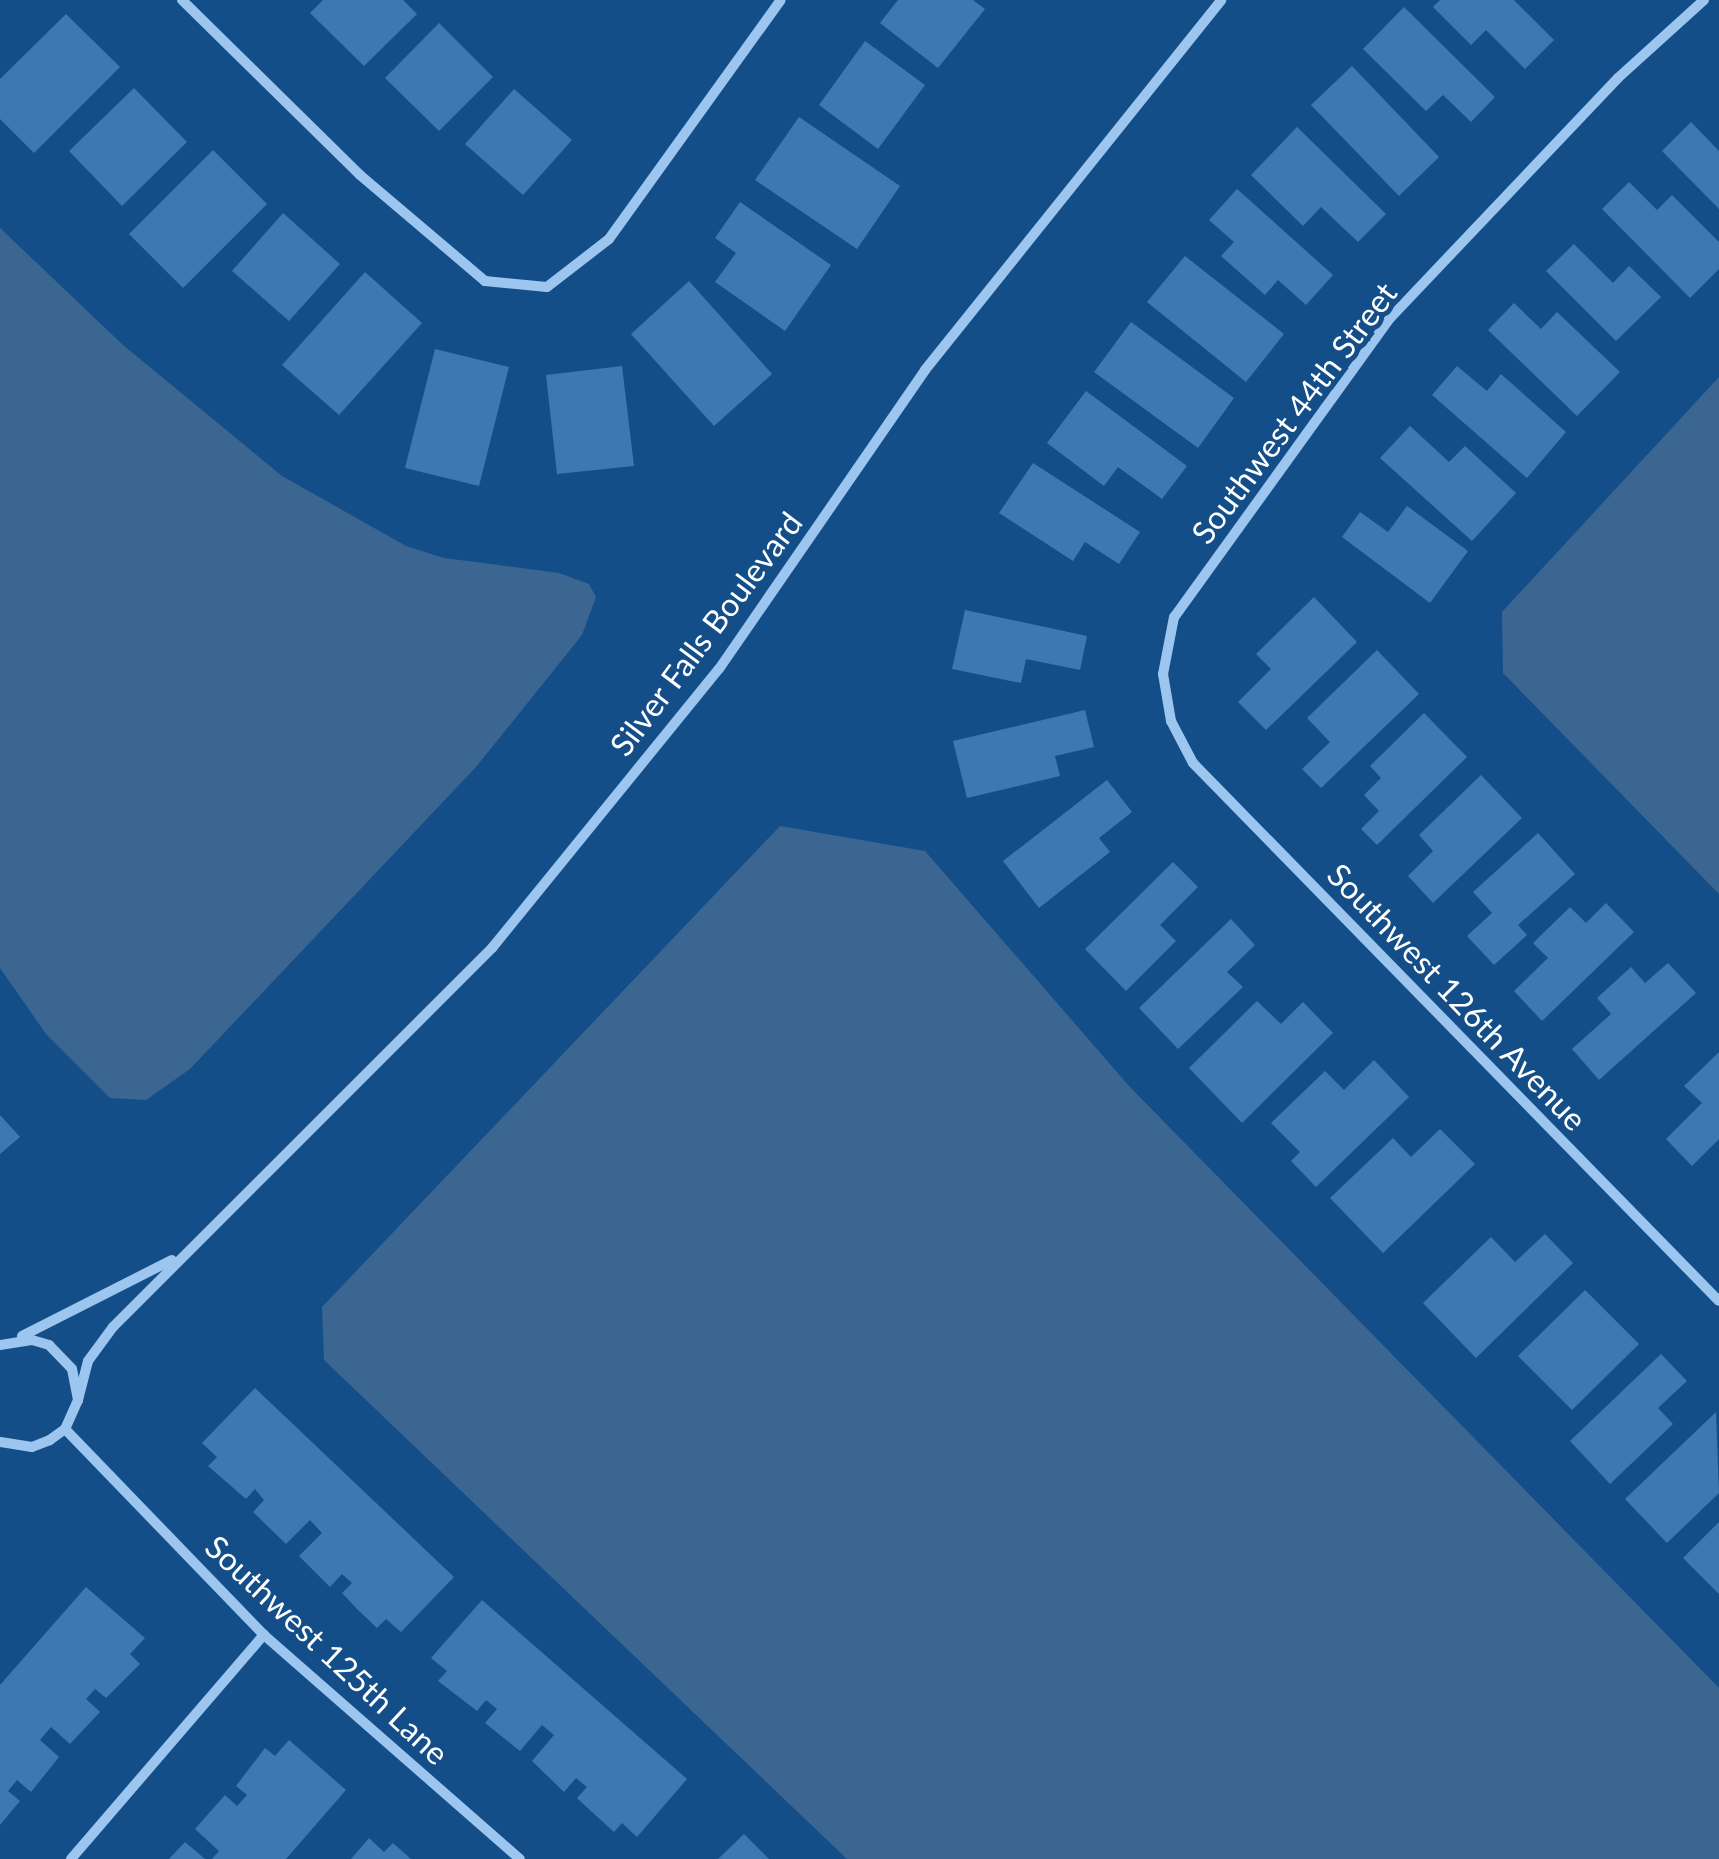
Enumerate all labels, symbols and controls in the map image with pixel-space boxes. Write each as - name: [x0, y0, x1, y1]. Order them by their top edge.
- street label: Southwest 44th Street: [1183, 275, 1405, 551]
- street label: Silver Falls Boulevard: [602, 504, 810, 764]
- street label: Southwest 126th Avenue: [1319, 855, 1595, 1139]
- street label: Southwest 125th Lane: [198, 1527, 456, 1773]

